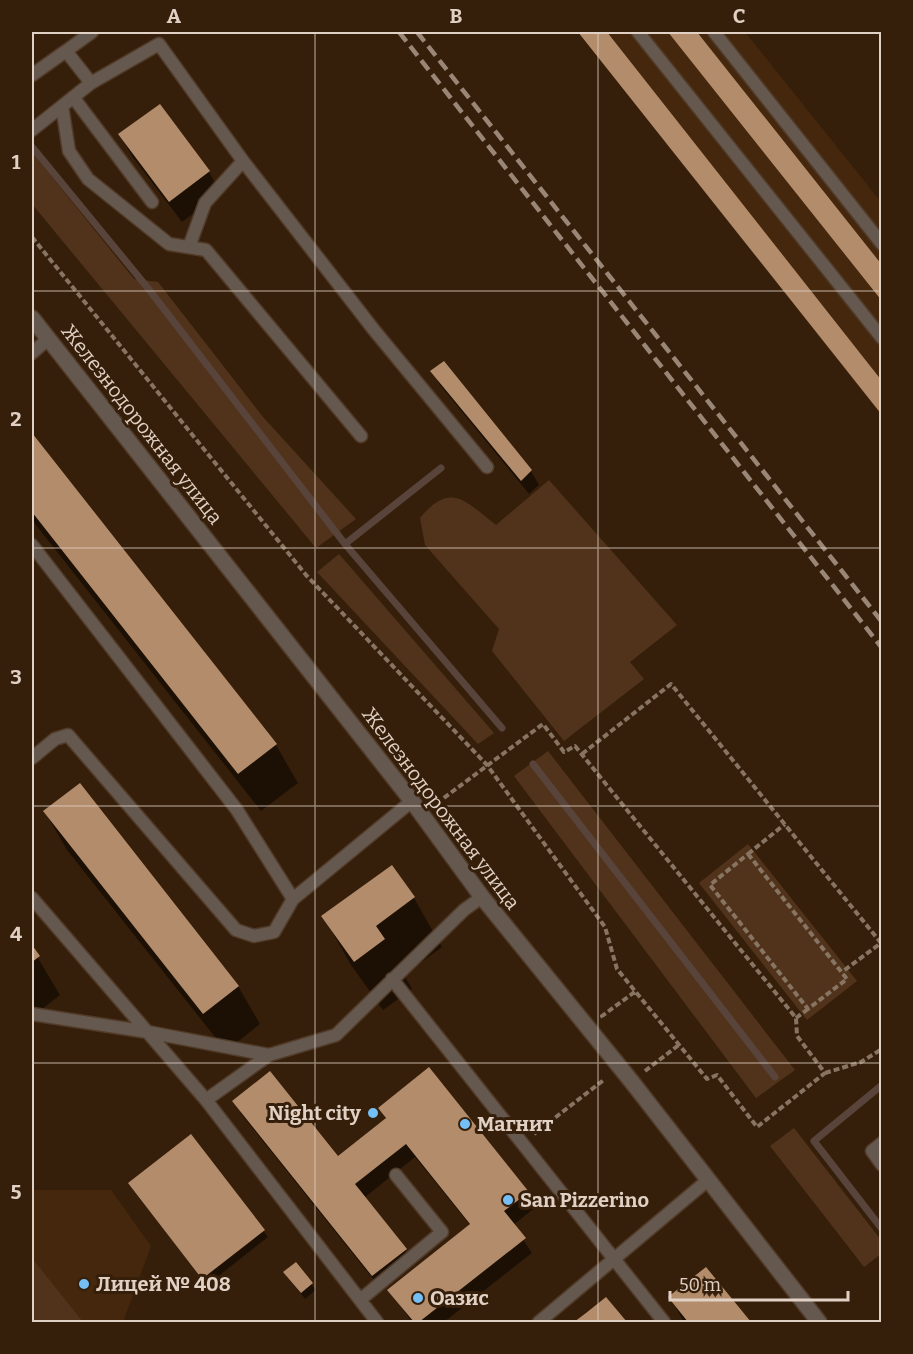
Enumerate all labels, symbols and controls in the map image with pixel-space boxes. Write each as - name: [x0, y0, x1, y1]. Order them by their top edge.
- text: A: [167, 4, 182, 28]
- text: B: [450, 4, 463, 28]
- text: C: [733, 4, 745, 28]
- text: 1: [12, 150, 21, 174]
- street label: Железнодорожная улица: [56, 319, 228, 529]
- text: 2: [10, 407, 22, 431]
- text: 3: [10, 665, 22, 689]
- street label: Железнодорожная улица: [357, 702, 525, 914]
- text: 4: [10, 922, 22, 946]
- place label: Night city: [268, 1101, 362, 1125]
- marker: Night city: [366, 1106, 380, 1120]
- place label: Магнит: [477, 1112, 553, 1136]
- marker: Магнит: [458, 1117, 472, 1131]
- text: 5: [11, 1180, 22, 1204]
- place label: San Pizzerino: [520, 1188, 649, 1212]
- marker: San Pizzerino: [501, 1193, 515, 1207]
- scale bar: [670, 1264, 848, 1302]
- place label: Лицей № 408: [96, 1272, 231, 1296]
- text: 50 m: [679, 1274, 721, 1296]
- marker: Лицей № 408: [77, 1277, 91, 1291]
- place label: Оазис: [430, 1286, 489, 1310]
- marker: Оазис: [411, 1291, 425, 1305]

